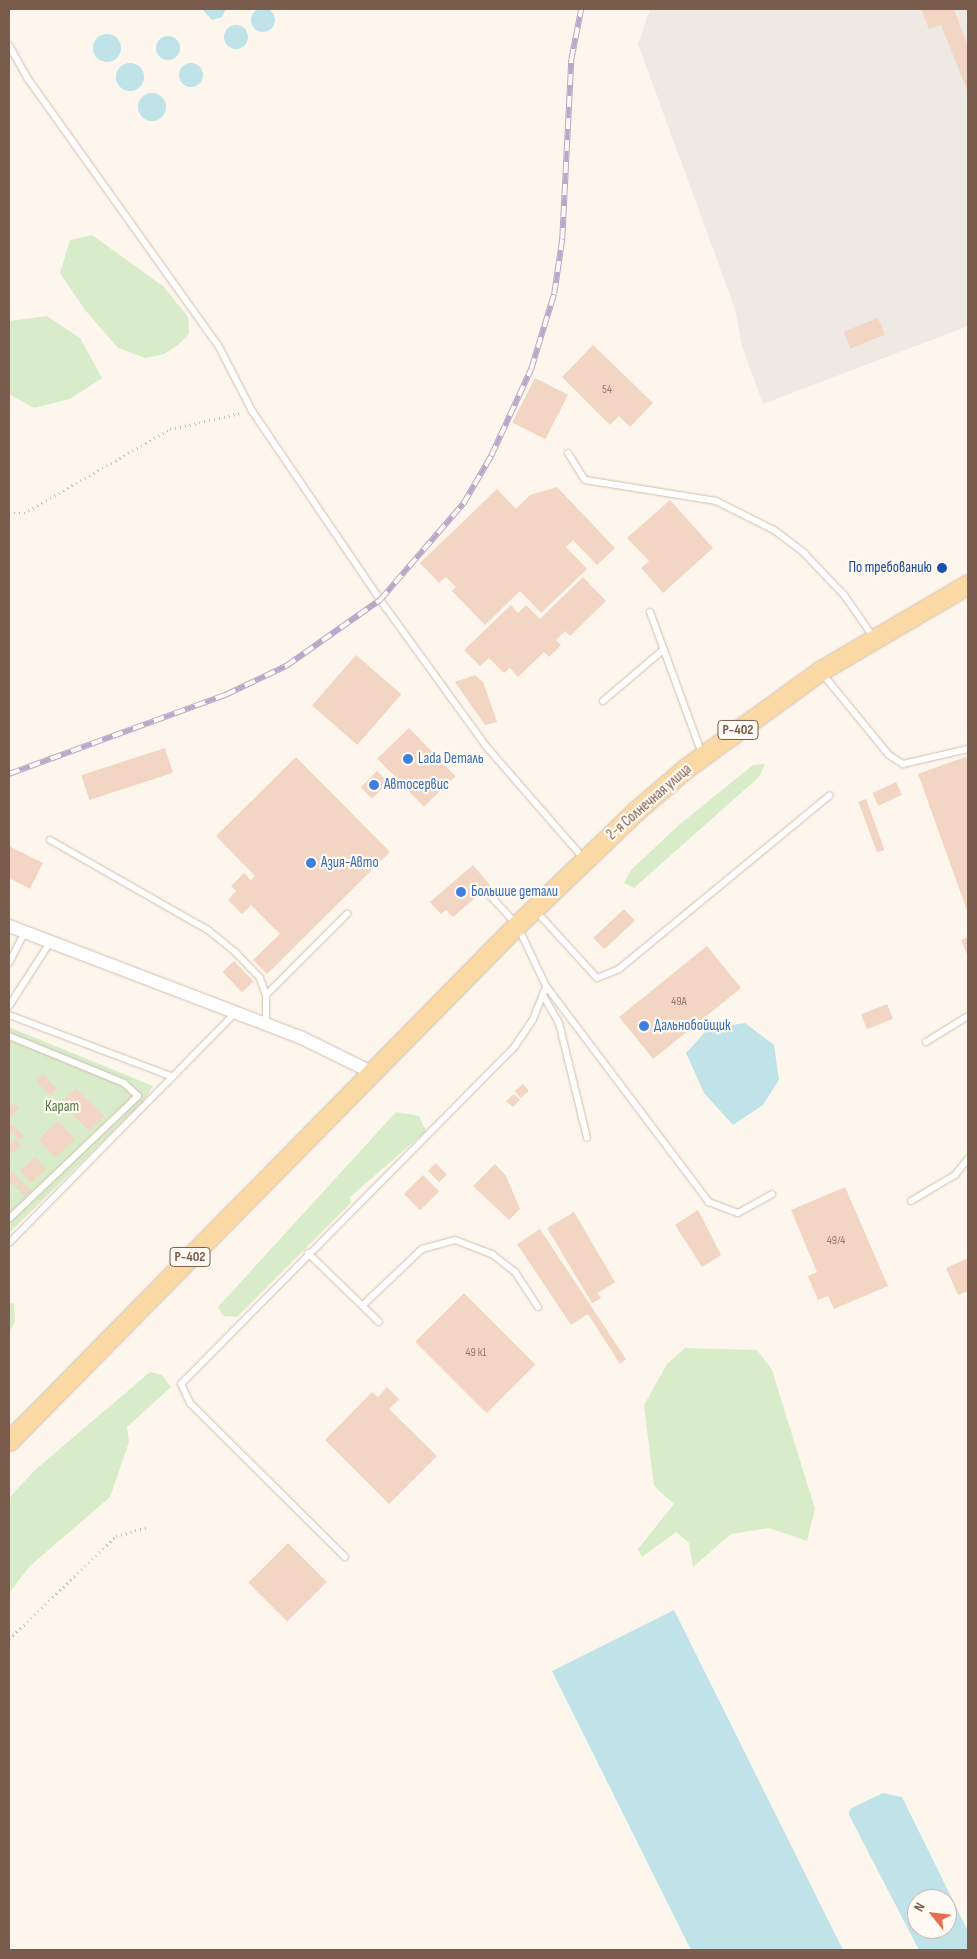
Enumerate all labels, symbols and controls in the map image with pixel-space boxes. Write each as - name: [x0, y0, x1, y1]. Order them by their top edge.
- house number: 54: [602, 383, 612, 397]
- place label: По требованию: [848, 559, 932, 577]
- marker: По требованию: [936, 562, 948, 574]
- road number: Р-402: [717, 718, 759, 742]
- place label: Lada Dеталь: [418, 750, 484, 768]
- marker: Lada Dеталь: [402, 753, 414, 765]
- street label: 2-я Солнечная улица: [603, 760, 695, 844]
- place label: Автосервис: [384, 776, 449, 794]
- marker: Автосервис: [368, 779, 380, 791]
- place label: Азия-Авто: [321, 854, 379, 872]
- marker: Азия-Авто: [305, 857, 317, 869]
- place label: Большие детали: [471, 883, 558, 901]
- marker: Большие детали: [455, 886, 467, 898]
- house number: 49А: [671, 995, 687, 1009]
- place label: Дальнобойщик: [654, 1017, 731, 1035]
- marker: Дальнобойщик: [638, 1020, 650, 1032]
- park label: Карат: [45, 1098, 79, 1116]
- house number: 49/4: [827, 1234, 845, 1248]
- road number: Р-402: [169, 1246, 211, 1268]
- house number: 49 к1: [466, 1346, 486, 1360]
- north arrow: [907, 1889, 957, 1939]
- text: N: [910, 1900, 929, 1914]

